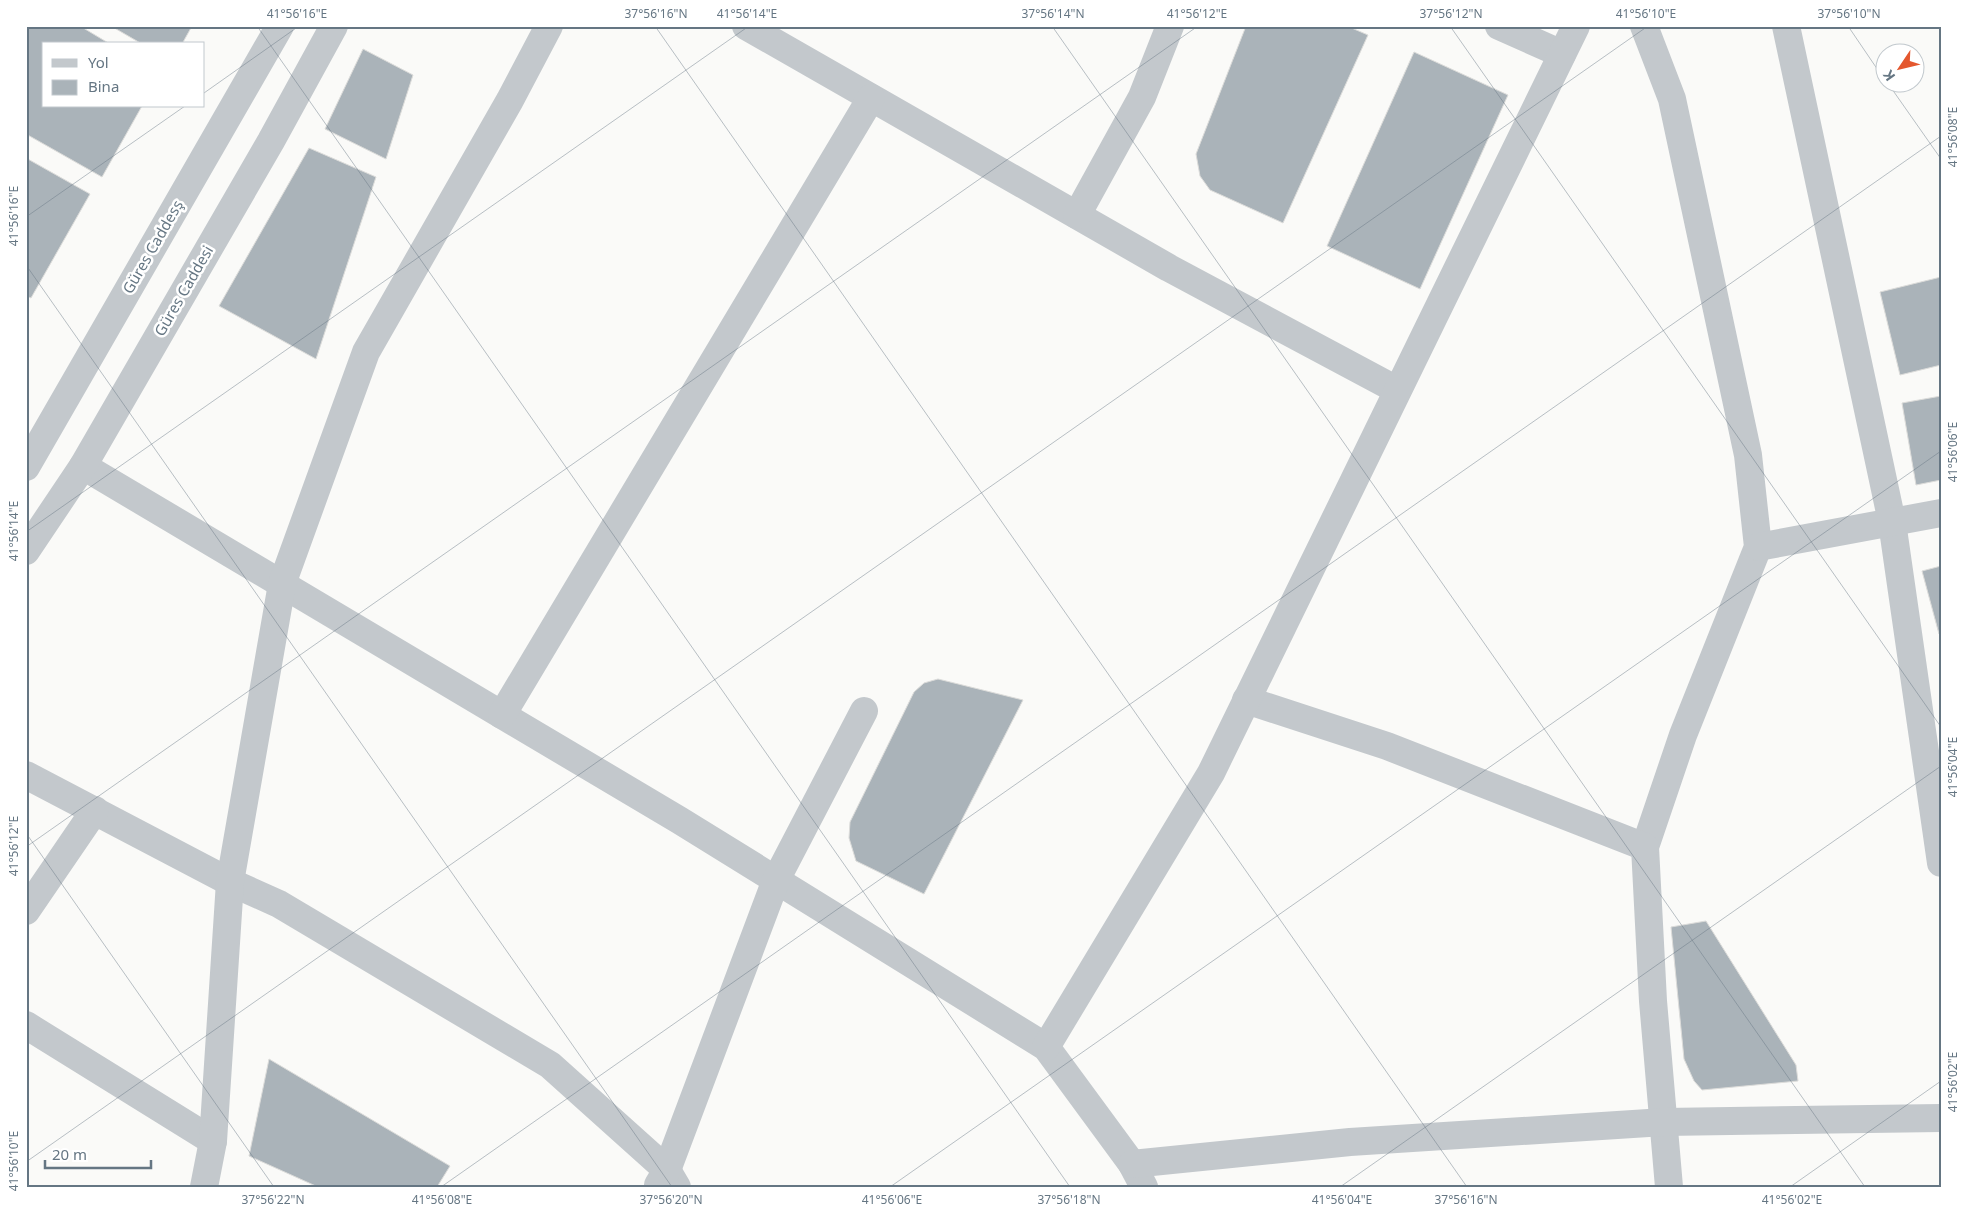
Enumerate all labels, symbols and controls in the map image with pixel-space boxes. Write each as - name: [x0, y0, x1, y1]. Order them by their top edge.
- text: 41°56'16"E: [267, 5, 327, 22]
- text: 37°56'16"N: [624, 5, 688, 22]
- text: 41°56'14"E: [717, 5, 777, 22]
- text: 37°56'14"N: [1021, 5, 1085, 22]
- text: 41°56'12"E: [1167, 5, 1227, 22]
- text: 37°56'12"N: [1419, 5, 1483, 22]
- text: 41°56'10"E: [1616, 5, 1676, 22]
- text: 37°56'10"N: [1817, 5, 1881, 22]
- legend: [42, 42, 205, 108]
- north arrow: [1874, 42, 1924, 92]
- text: Yol: [88, 52, 109, 72]
- text: K: [1878, 66, 1899, 85]
- text: Bina: [88, 76, 119, 96]
- text: 41°56'08"E: [1944, 107, 1961, 167]
- text: 41°56'16"E: [5, 186, 22, 246]
- street label: Güres Caddesş: [117, 196, 187, 297]
- street label: Güres Caddesi: [149, 242, 217, 339]
- text: 41°56'06"E: [1944, 422, 1961, 482]
- text: 41°56'14"E: [5, 501, 22, 561]
- text: 41°56'04"E: [1944, 737, 1961, 797]
- text: 41°56'12"E: [5, 816, 22, 876]
- text: 41°56'02"E: [1944, 1052, 1961, 1112]
- text: 41°56'10"E: [5, 1131, 22, 1191]
- scale bar: [45, 1138, 151, 1170]
- text: 20 m: [52, 1144, 87, 1164]
- text: 37°56'22"N: [241, 1191, 305, 1208]
- text: 41°56'08"E: [412, 1191, 472, 1208]
- text: 37°56'20"N: [639, 1191, 703, 1208]
- text: 41°56'06"E: [862, 1191, 922, 1208]
- text: 37°56'18"N: [1037, 1191, 1101, 1208]
- text: 41°56'04"E: [1312, 1191, 1372, 1208]
- text: 37°56'16"N: [1434, 1191, 1498, 1208]
- text: 41°56'02"E: [1762, 1191, 1822, 1208]

